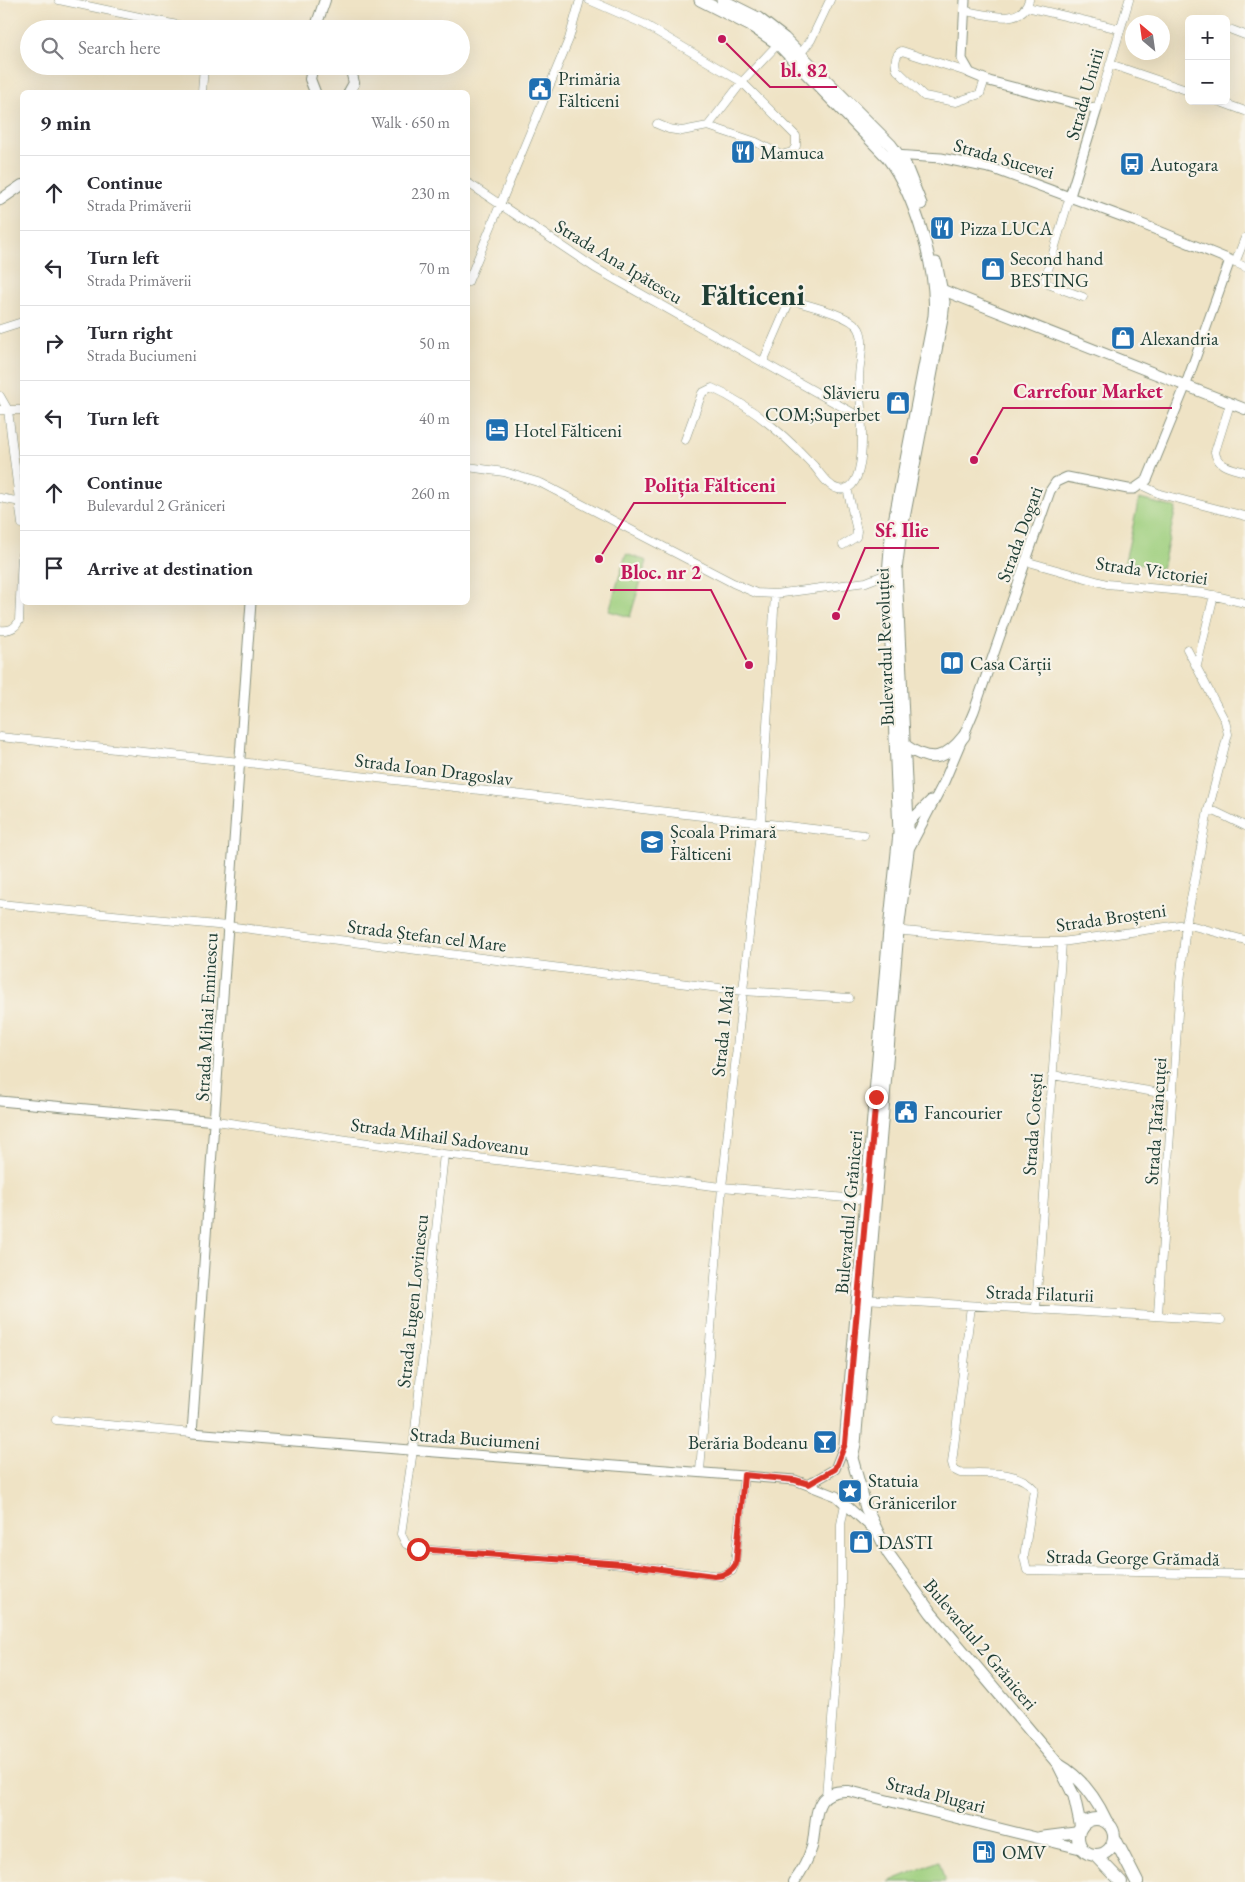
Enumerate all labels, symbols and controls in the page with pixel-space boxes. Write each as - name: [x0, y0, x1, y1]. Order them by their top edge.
- north arrow: [1125, 15, 1170, 60]
- map controls: [1185, 15, 1230, 105]
- button: +: [1185, 15, 1230, 60]
- search box: [20, 20, 470, 75]
- icon: search: [38, 34, 66, 62]
- text: Search here: [78, 35, 160, 60]
- street label: Strada Unirii: [1059, 45, 1110, 143]
- callout: bl. 82: [770, 52, 837, 87]
- text: bl. 82: [780, 57, 828, 83]
- button: −: [1185, 60, 1230, 105]
- place label: Primăria Fălticeni: [558, 66, 621, 113]
- public building icon: Primăria Fălticeni: [527, 76, 553, 102]
- text: 9 min: [40, 109, 91, 136]
- text: Walk · 650 m: [371, 112, 450, 133]
- street label: Strada Sucevei: [951, 132, 1057, 185]
- restaurant icon: Mamuca: [730, 139, 756, 165]
- place label: Mamuca: [760, 140, 825, 165]
- bus stop icon: Autogara: [1119, 151, 1145, 177]
- place label: Autogara: [1149, 152, 1219, 177]
- text: Continue: [87, 170, 162, 195]
- icon: ahead: [40, 179, 68, 207]
- text: 230 m: [411, 183, 450, 204]
- text: Strada Primăverii: [87, 195, 192, 216]
- street label: Strada Ana Ipătescu: [550, 213, 687, 310]
- restaurant icon: Pizza LUCA: [929, 215, 955, 241]
- place label: Pizza LUCA: [960, 216, 1053, 241]
- text: Turn left: [87, 245, 159, 270]
- place label: Second hand BESTING: [1010, 246, 1104, 293]
- icon: left: [40, 254, 68, 282]
- shop icon: Second hand BESTING: [980, 256, 1006, 282]
- text: 70 m: [419, 258, 450, 279]
- text: Strada Primăverii: [87, 270, 192, 291]
- district label: Fălticeni: [701, 276, 805, 314]
- text: Turn right: [87, 320, 173, 345]
- shop icon: Alexandria: [1110, 325, 1136, 351]
- place label: Alexandria: [1139, 326, 1219, 351]
- icon: right: [40, 329, 68, 357]
- text: 50 m: [419, 333, 450, 354]
- text: Strada Buciumeni: [87, 345, 197, 366]
- callout: Carrefour Market: [1003, 373, 1172, 408]
- text: Carrefour Market: [1013, 378, 1163, 404]
- place label: Slăvieru COM;Superbet: [765, 380, 880, 427]
- shop icon: Slăvieru COM;Superbet: [885, 390, 911, 416]
- icon: left: [40, 404, 68, 432]
- text: Turn left: [87, 406, 159, 431]
- text: 40 m: [419, 408, 450, 429]
- hotel icon: Hotel Fălticeni: [484, 417, 510, 443]
- place label: Hotel Fălticeni: [514, 418, 622, 443]
- callout: Poliția Fălticeni: [634, 468, 786, 503]
- text: Continue: [87, 470, 162, 495]
- text: Poliția Fălticeni: [644, 472, 776, 498]
- icon: ahead: [40, 479, 68, 507]
- street label: Strada Dogari: [991, 482, 1048, 586]
- text: 260 m: [411, 483, 450, 504]
- text: Bulevardul 2 Grăniceri: [87, 495, 225, 516]
- callout: Sf. Ilie: [865, 513, 939, 548]
- text: Sf. Ilie: [875, 517, 929, 543]
- street label: Strada Victoriei: [1094, 550, 1210, 591]
- icon: arrive: [40, 554, 68, 582]
- callout: Bloc. nr 2: [610, 555, 711, 590]
- text: Arrive at destination: [87, 556, 253, 581]
- text: Bloc. nr 2: [621, 559, 702, 585]
- street label: Bulevardul Revoluției: [869, 567, 900, 727]
- library icon: Casa Cărții: [939, 650, 965, 676]
- place label: Casa Cărții: [970, 651, 1052, 676]
- street label: Strada Ioan Dragoslav: [354, 747, 515, 792]
- place label: Școala Primară Fălticeni: [670, 819, 777, 866]
- school or university icon: Școala Primară Fălticeni: [639, 829, 665, 855]
- street label: Strada Broșteni: [1054, 897, 1168, 938]
- street label: Strada Ștefan cel Mare: [346, 913, 508, 958]
- street label: Strada Mihai Eminescu: [190, 932, 223, 1102]
- street label: Strada 1 Mai: [705, 984, 740, 1078]
- street label: Strada Țărăncuței: [1139, 1056, 1172, 1186]
- street label: Strada Cotești: [1016, 1072, 1049, 1176]
- route end: [865, 1086, 888, 1109]
- public building icon: Fancourier: [893, 1099, 919, 1125]
- place label: Fancourier: [924, 1100, 1003, 1125]
- street label: Strada Mihail Sadoveanu: [349, 1112, 531, 1161]
- street label: Bulevardul 2 Grăniceri: [829, 1129, 868, 1295]
- street label: Strada Eugen Lovinescu: [391, 1213, 434, 1389]
- street label: Strada Filaturii: [986, 1279, 1095, 1308]
- street label: Strada Buciumeni: [409, 1421, 541, 1456]
- bar icon: Berăria Bodeanu: [812, 1429, 838, 1455]
- place label: Berăria Bodeanu: [688, 1430, 808, 1455]
- place label: Statuia Grănicerilor: [868, 1468, 957, 1515]
- place icon: Statuia Grănicerilor: [837, 1478, 863, 1504]
- shop icon: DASTI: [848, 1529, 874, 1555]
- place label: DASTI: [878, 1530, 933, 1555]
- route start: [407, 1538, 430, 1561]
- street label: Strada George Grămadă: [1046, 1543, 1220, 1572]
- street label: Bulevardul 2 Grăniceri: [918, 1573, 1043, 1716]
- street label: Strada Plugari: [884, 1770, 989, 1819]
- fuel station icon: OMV: [971, 1839, 997, 1865]
- place label: OMV: [1002, 1840, 1047, 1865]

